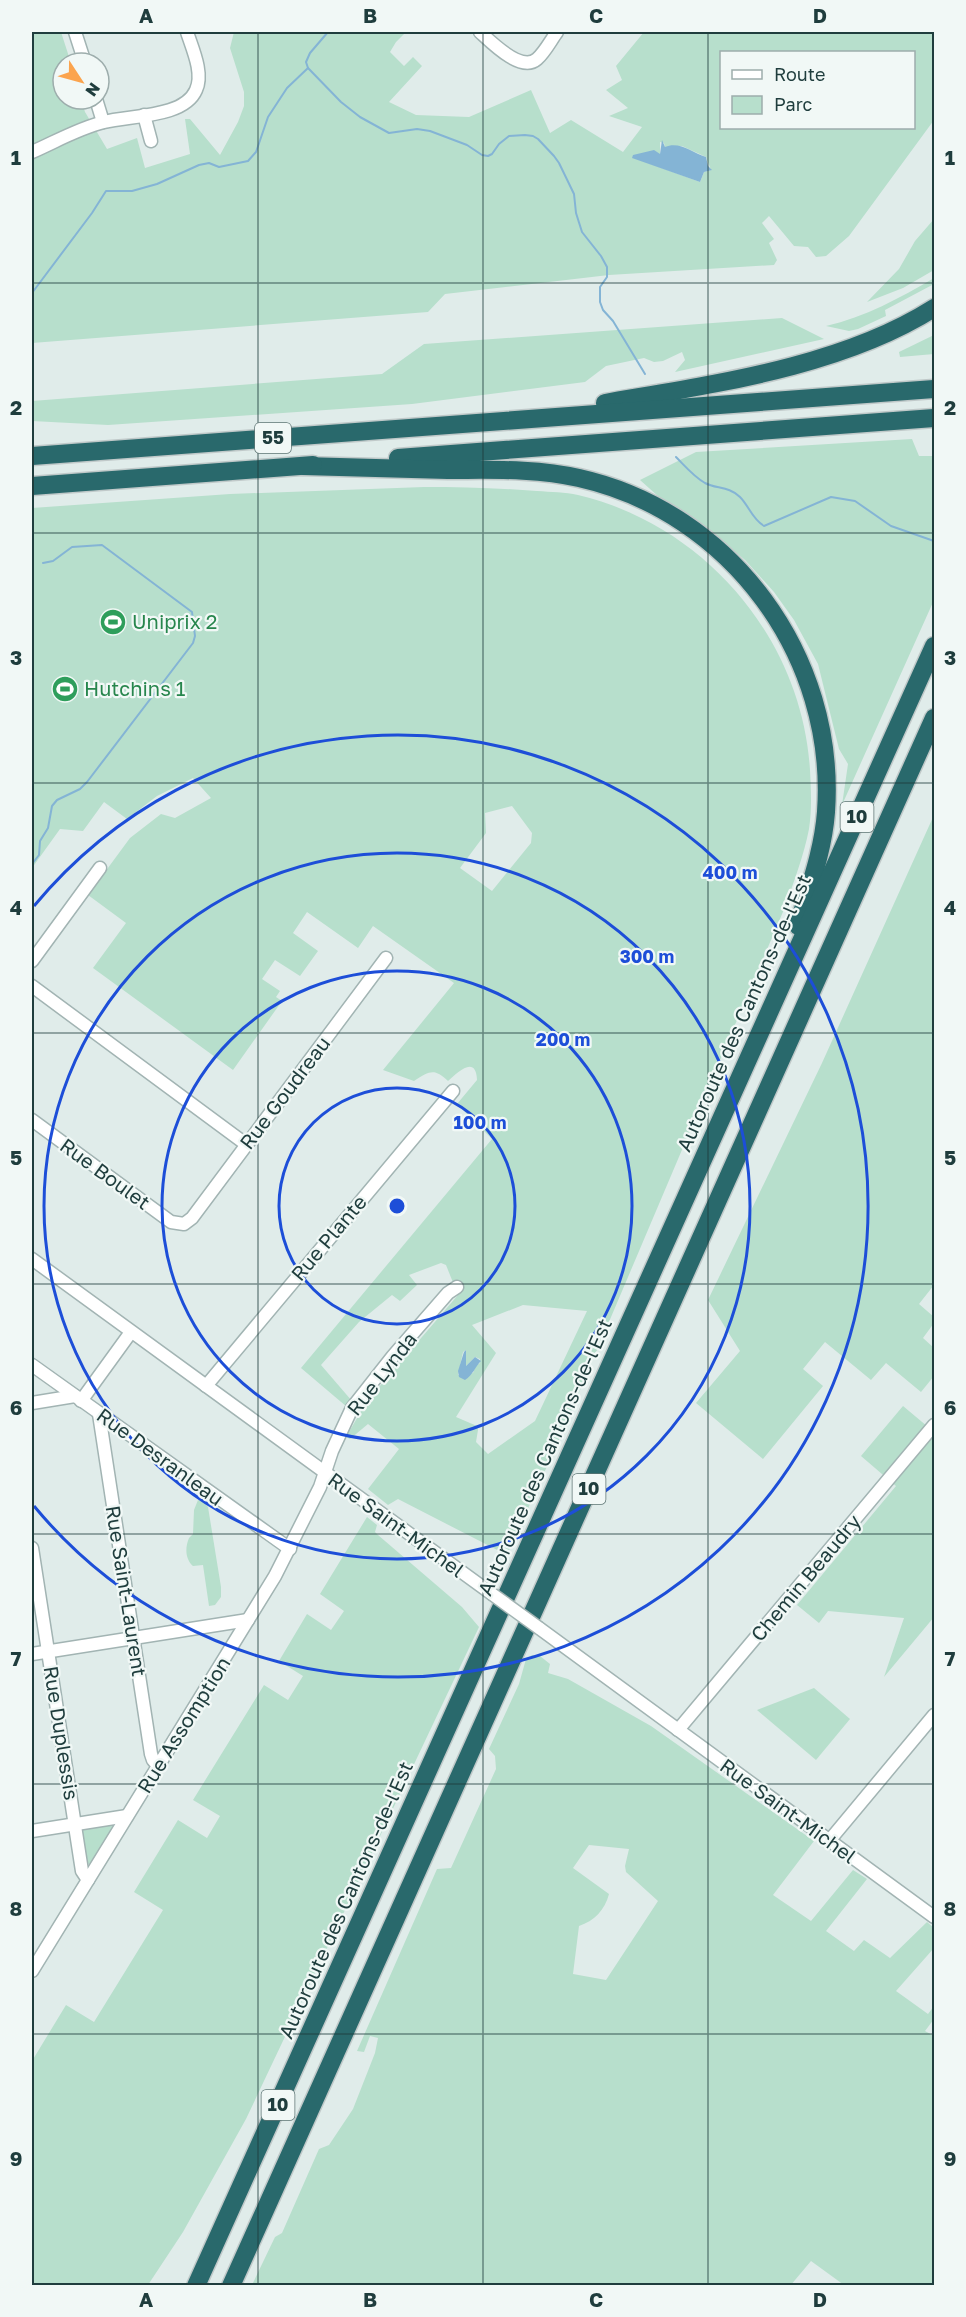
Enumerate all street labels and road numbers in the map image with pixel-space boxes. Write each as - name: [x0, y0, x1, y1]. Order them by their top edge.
- road number: 55: [255, 423, 291, 453]
- road number: 10: [840, 802, 874, 832]
- street label: Autoroute des Cantons-de-l'Est: [671, 870, 815, 1155]
- street label: Rue Goudreau: [234, 1031, 334, 1154]
- street label: Rue Boulet: [56, 1133, 155, 1214]
- street label: Rue Plante: [285, 1190, 371, 1285]
- street label: Autoroute des Cantons-de-l'Est: [472, 1314, 616, 1599]
- street label: Rue Lynda: [341, 1327, 421, 1420]
- street label: Rue Desranleau: [93, 1402, 229, 1510]
- street label: Rue Saint-Michel: [324, 1467, 469, 1582]
- road number: 10: [572, 1474, 606, 1504]
- street label: Rue Saint-Laurent: [102, 1504, 152, 1678]
- street label: Chemin Beaudry: [745, 1509, 865, 1646]
- street label: Rue Assomption: [132, 1652, 235, 1797]
- street label: Rue Duplessis: [40, 1664, 84, 1802]
- street label: Rue Saint-Michel: [716, 1753, 861, 1868]
- street label: Autoroute des Cantons-de-l'Est: [273, 1757, 417, 2042]
- road number: 10: [262, 2090, 294, 2120]

